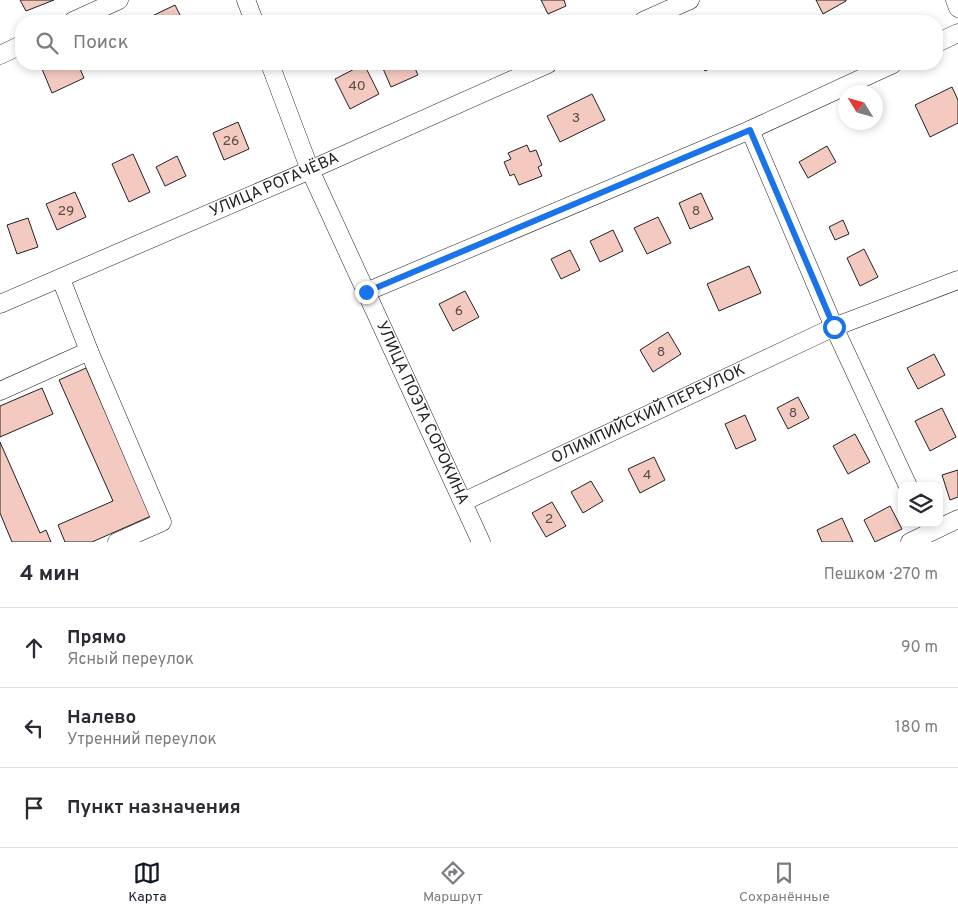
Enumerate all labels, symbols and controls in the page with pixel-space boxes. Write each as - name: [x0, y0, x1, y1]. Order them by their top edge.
- search box: [15, 15, 943, 70]
- icon: search: [33, 29, 61, 57]
- text: Поиск: [73, 31, 129, 55]
- house number: 40: [348, 78, 366, 95]
- north arrow: [838, 85, 883, 130]
- house number: 3: [572, 110, 580, 127]
- house number: 26: [223, 133, 239, 150]
- street label: УЛИЦА РОГАЧЁВА: [207, 148, 342, 222]
- house number: 29: [58, 203, 74, 220]
- house number: 8: [692, 203, 700, 220]
- route end: [355, 281, 378, 304]
- house number: 6: [455, 303, 463, 320]
- route start: [823, 316, 846, 339]
- street label: УЛИЦА ПОЭТА СОРОКИНА: [371, 318, 473, 508]
- house number: 8: [657, 344, 665, 361]
- street label: ОЛИМПИЙСКИЙ ПЕРЕУЛОК: [548, 360, 749, 469]
- house number: 8: [789, 405, 797, 422]
- house number: 4: [643, 467, 651, 484]
- map controls: [898, 482, 943, 527]
- button: layers: [898, 482, 943, 527]
- house number: 2: [545, 511, 553, 528]
- text: 4 мин: [20, 561, 80, 588]
- text: Пешком · 270 m: [824, 565, 938, 585]
- text: Прямо: [67, 626, 126, 650]
- icon: ahead: [20, 634, 48, 662]
- text: 90 m: [901, 638, 938, 658]
- text: Ясный переулок: [67, 650, 194, 670]
- text: Налево: [67, 706, 136, 730]
- icon: left: [20, 714, 48, 742]
- text: 180 m: [895, 718, 938, 738]
- text: Утренний переулок: [67, 730, 217, 750]
- icon: arrive: [20, 794, 48, 822]
- text: Пункт назначения: [67, 796, 241, 820]
- tab: Карта: [128, 859, 167, 906]
- tab: Маршрут: [423, 859, 483, 906]
- tab: Сохранённые: [739, 859, 830, 906]

